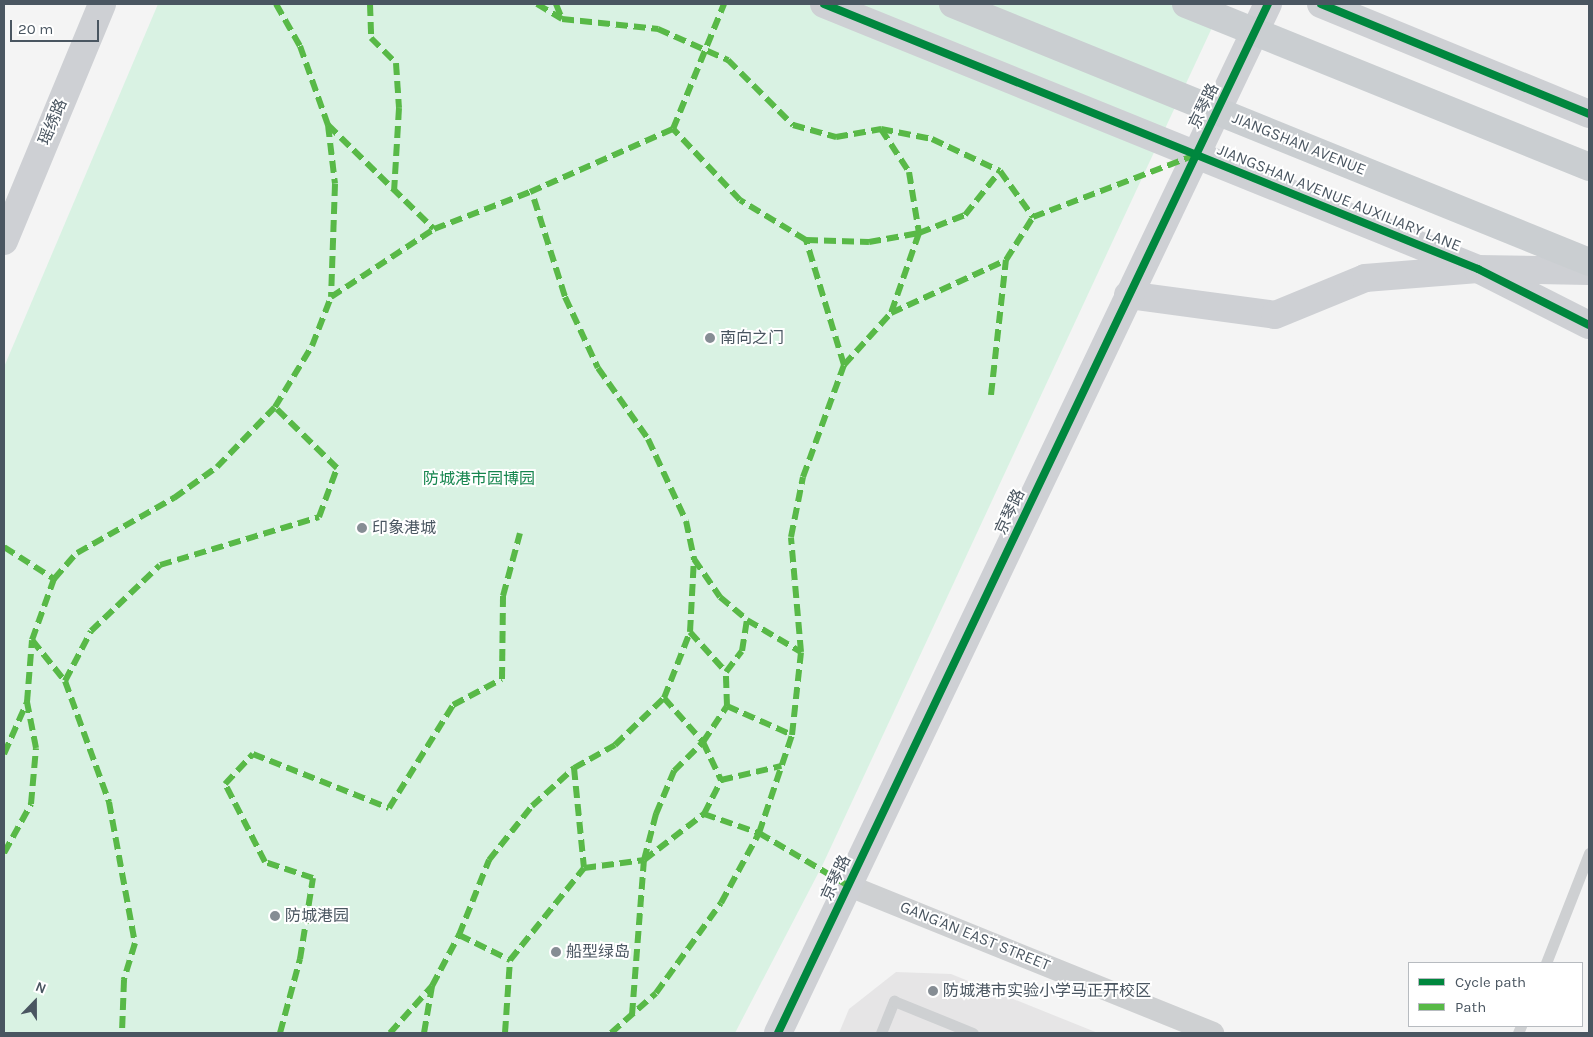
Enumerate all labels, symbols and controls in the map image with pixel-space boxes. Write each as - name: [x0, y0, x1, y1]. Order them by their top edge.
- scale bar: [12, 10, 101, 42]
- text: 20 m: [18, 20, 53, 38]
- street label: 京琴路: [1185, 80, 1223, 132]
- street label: 瑶绣路: [35, 96, 71, 148]
- street label: JIANGSHAN AVENUE: [1229, 108, 1369, 180]
- street label: JIANGSHAN AVENUE AUXILIARY LANE: [1214, 140, 1464, 256]
- place label: 南向之门: [720, 328, 784, 348]
- marker: 南向之门: [704, 332, 716, 344]
- park label: 防城港市园博园: [423, 469, 535, 489]
- street label: 京琴路: [991, 486, 1029, 538]
- place label: 印象港城: [372, 518, 436, 538]
- marker: 印象港城: [356, 522, 368, 534]
- street label: 京琴路: [817, 852, 855, 904]
- street label: GANG'AN EAST STREET: [897, 897, 1053, 975]
- place label: 防城港园: [285, 906, 349, 926]
- marker: 防城港园: [269, 910, 281, 922]
- place label: 船型绿岛: [566, 942, 630, 962]
- marker: 船型绿岛: [550, 946, 562, 958]
- legend: [1408, 962, 1583, 1027]
- text: Cycle path: [1455, 973, 1526, 991]
- north arrow: [10, 977, 60, 1027]
- text: N: [33, 978, 49, 997]
- place label: 防城港市实验小学马正开校区: [943, 981, 1151, 1001]
- marker: 防城港市实验小学马正开校区: [927, 985, 939, 997]
- text: Path: [1455, 998, 1486, 1016]

